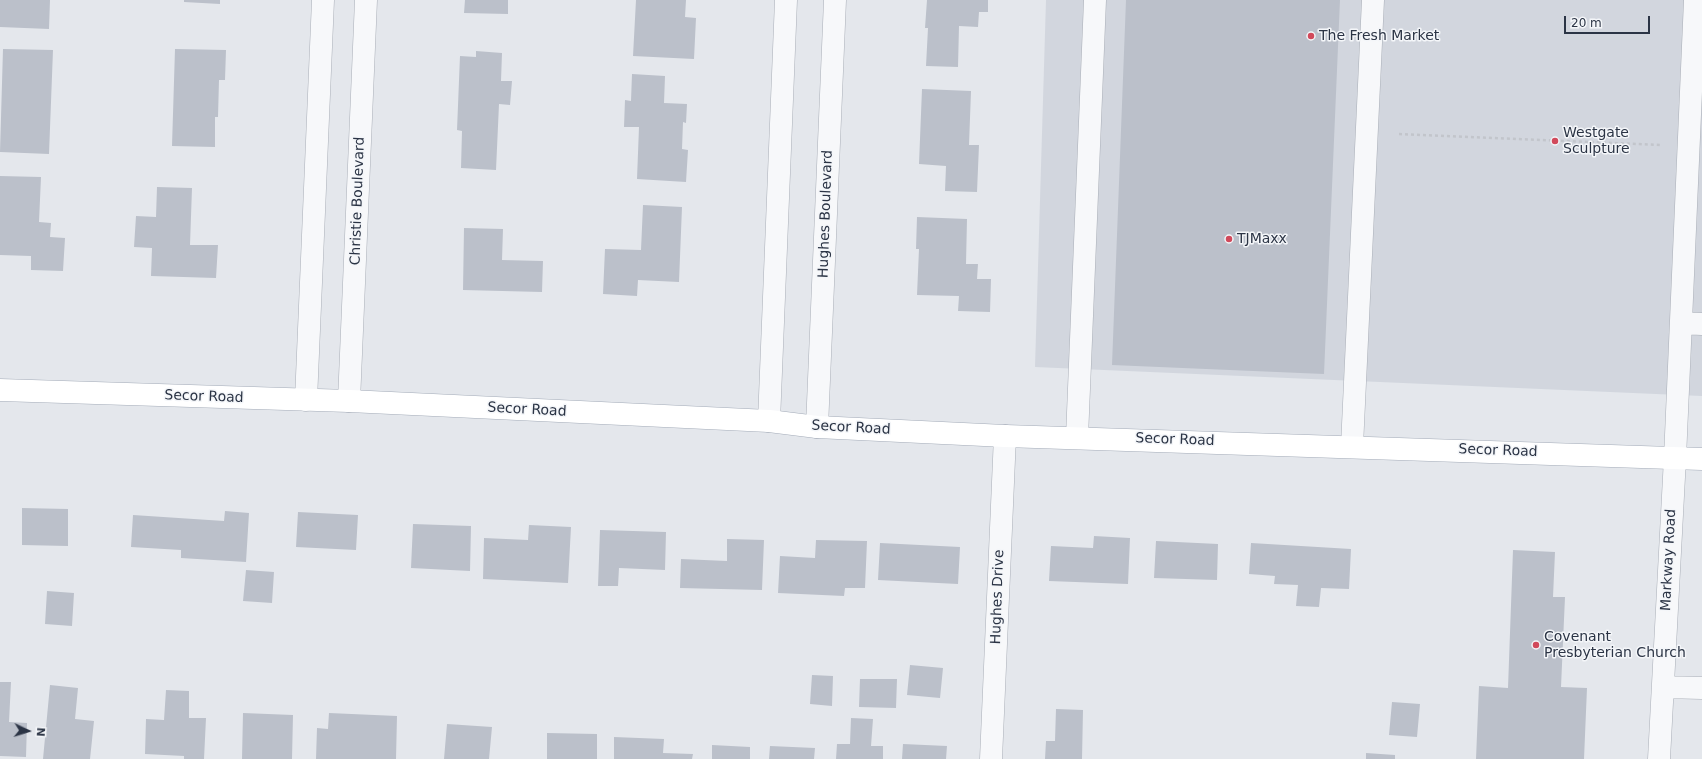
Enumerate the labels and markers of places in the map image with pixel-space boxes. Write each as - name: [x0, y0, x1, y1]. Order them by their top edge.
- place label: The Fresh Market: [1319, 28, 1439, 44]
- marker: The Fresh Market: [1306, 31, 1316, 41]
- place label: Westgate Sculpture: [1563, 125, 1630, 158]
- marker: Westgate Sculpture: [1550, 136, 1560, 146]
- place label: TJMaxx: [1237, 231, 1287, 247]
- marker: TJMaxx: [1224, 234, 1234, 244]
- place label: Covenant Presbyterian Church: [1544, 629, 1686, 662]
- marker: Covenant Presbyterian Church: [1531, 640, 1541, 650]

